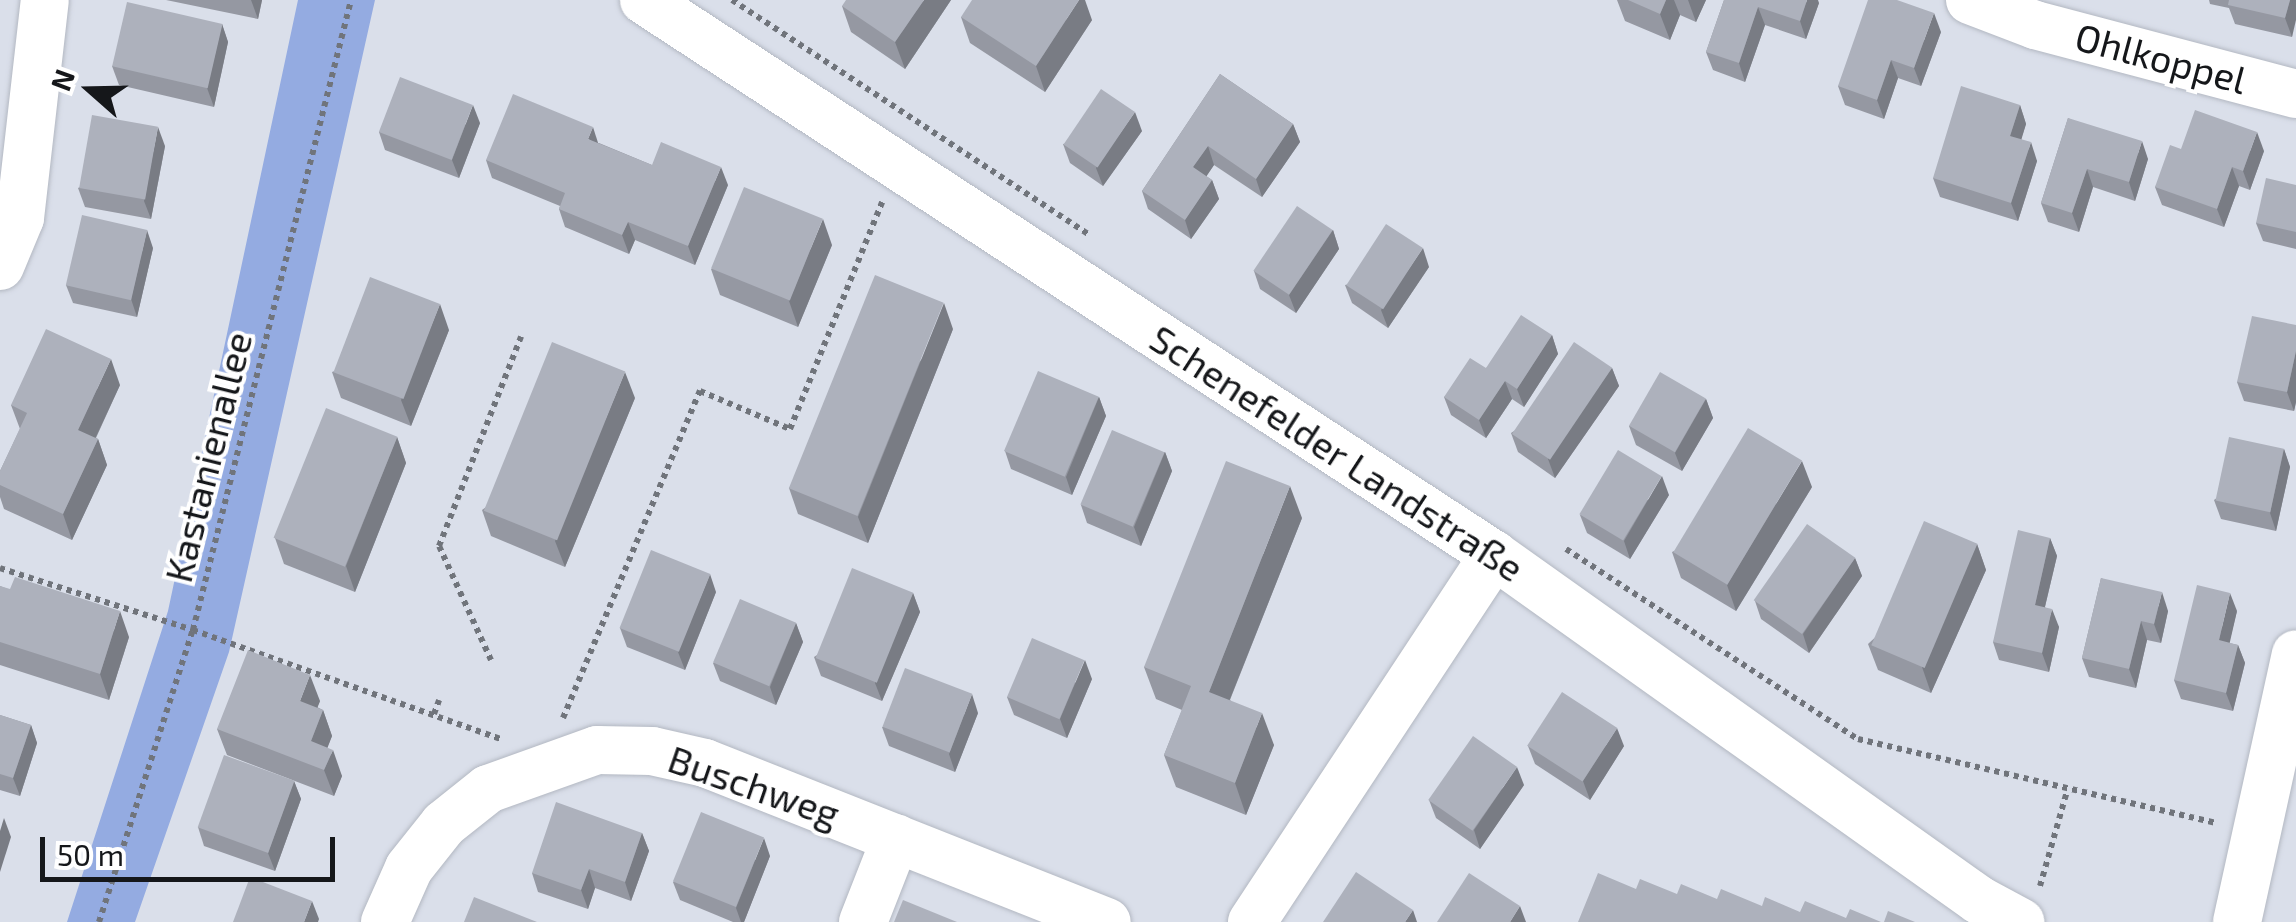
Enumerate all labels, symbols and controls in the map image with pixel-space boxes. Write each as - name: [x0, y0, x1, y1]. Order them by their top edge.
- street label: Ohlkoppel: [2071, 13, 2251, 103]
- north arrow: [40, 40, 140, 140]
- text: N: [42, 64, 81, 95]
- street label: Schenefelder Landstraße: [1141, 315, 1533, 591]
- street label: Kastanienallee: [155, 327, 261, 587]
- street label: Buschweg: [662, 735, 846, 837]
- scale bar: [45, 817, 340, 879]
- text: 50 m: [57, 836, 124, 872]

